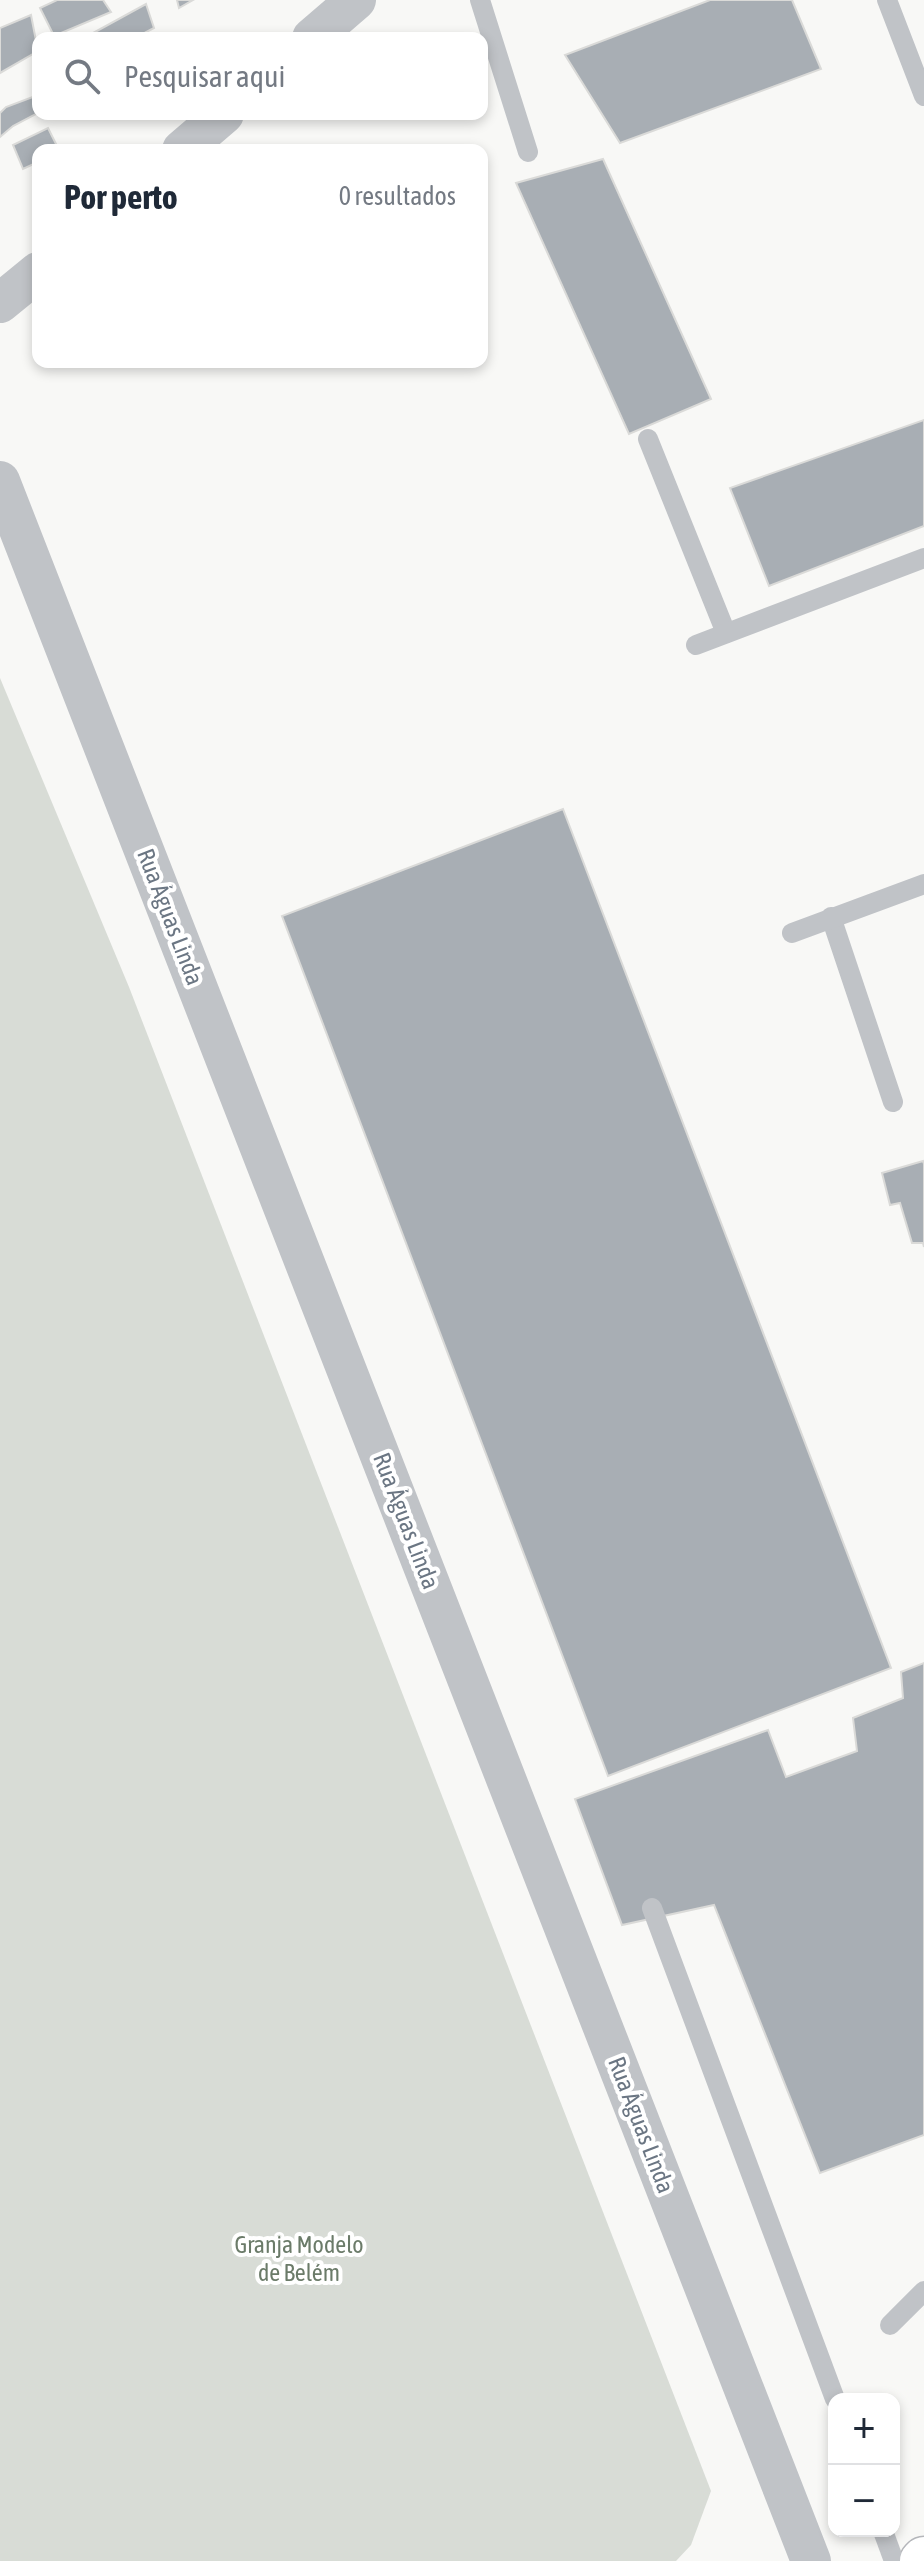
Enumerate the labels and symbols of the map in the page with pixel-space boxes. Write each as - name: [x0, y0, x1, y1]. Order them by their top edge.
- street label: Rua Águas Linda: [132, 845, 209, 989]
- street label: Rua Águas Linda: [368, 1449, 445, 1593]
- street label: Rua Águas Linda: [603, 2053, 680, 2197]
- park label: Granja Modelo de Belém: [234, 2231, 364, 2286]

